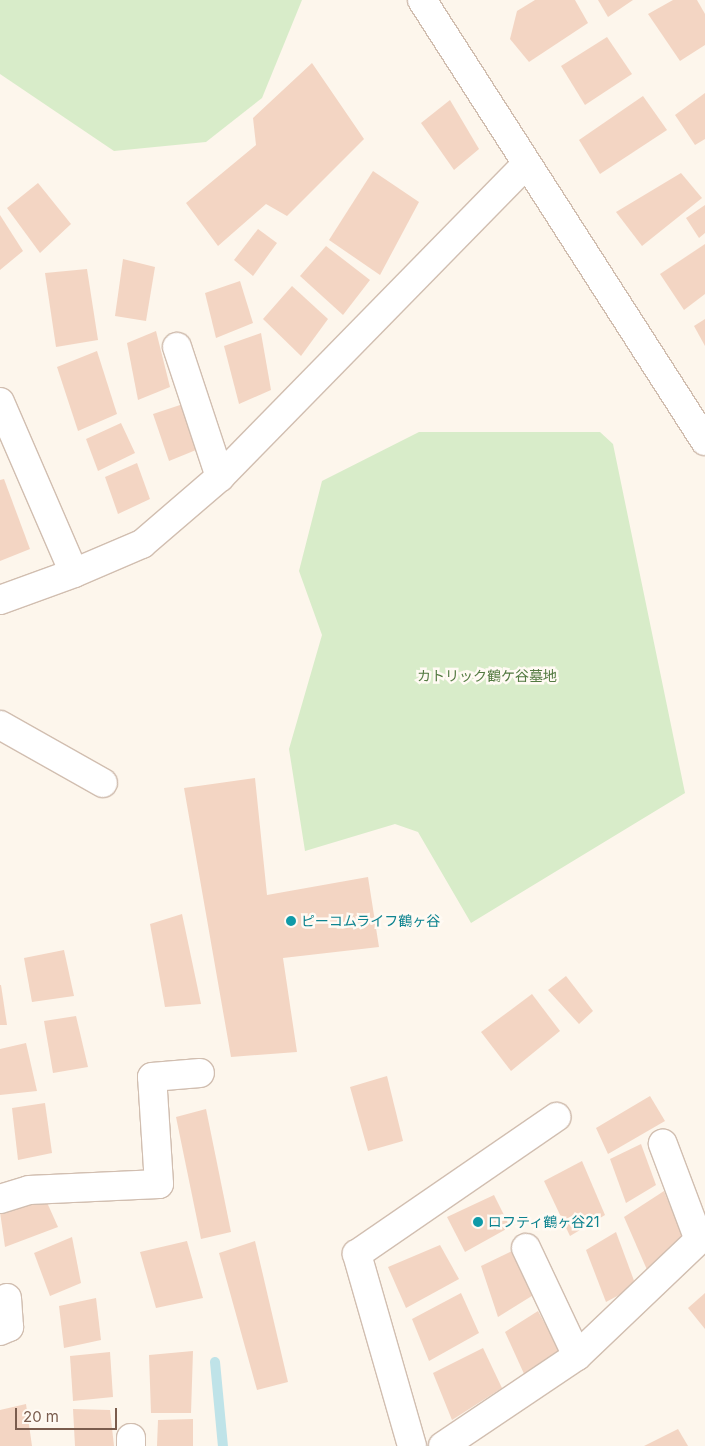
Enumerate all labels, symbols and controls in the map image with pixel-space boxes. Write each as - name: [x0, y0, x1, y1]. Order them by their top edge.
- park label: カトリック鶴ケ谷墓地: [417, 668, 557, 684]
- place label: ピーコムライフ鶴ヶ谷: [301, 913, 441, 929]
- marker: ピーコムライフ鶴ヶ谷: [285, 915, 297, 927]
- place label: ロフティ鶴ヶ谷21: [488, 1214, 600, 1230]
- marker: ロフティ鶴ヶ谷21: [472, 1216, 484, 1228]
- scale bar: [18, 1398, 120, 1430]
- text: 20 m: [23, 1407, 59, 1426]

